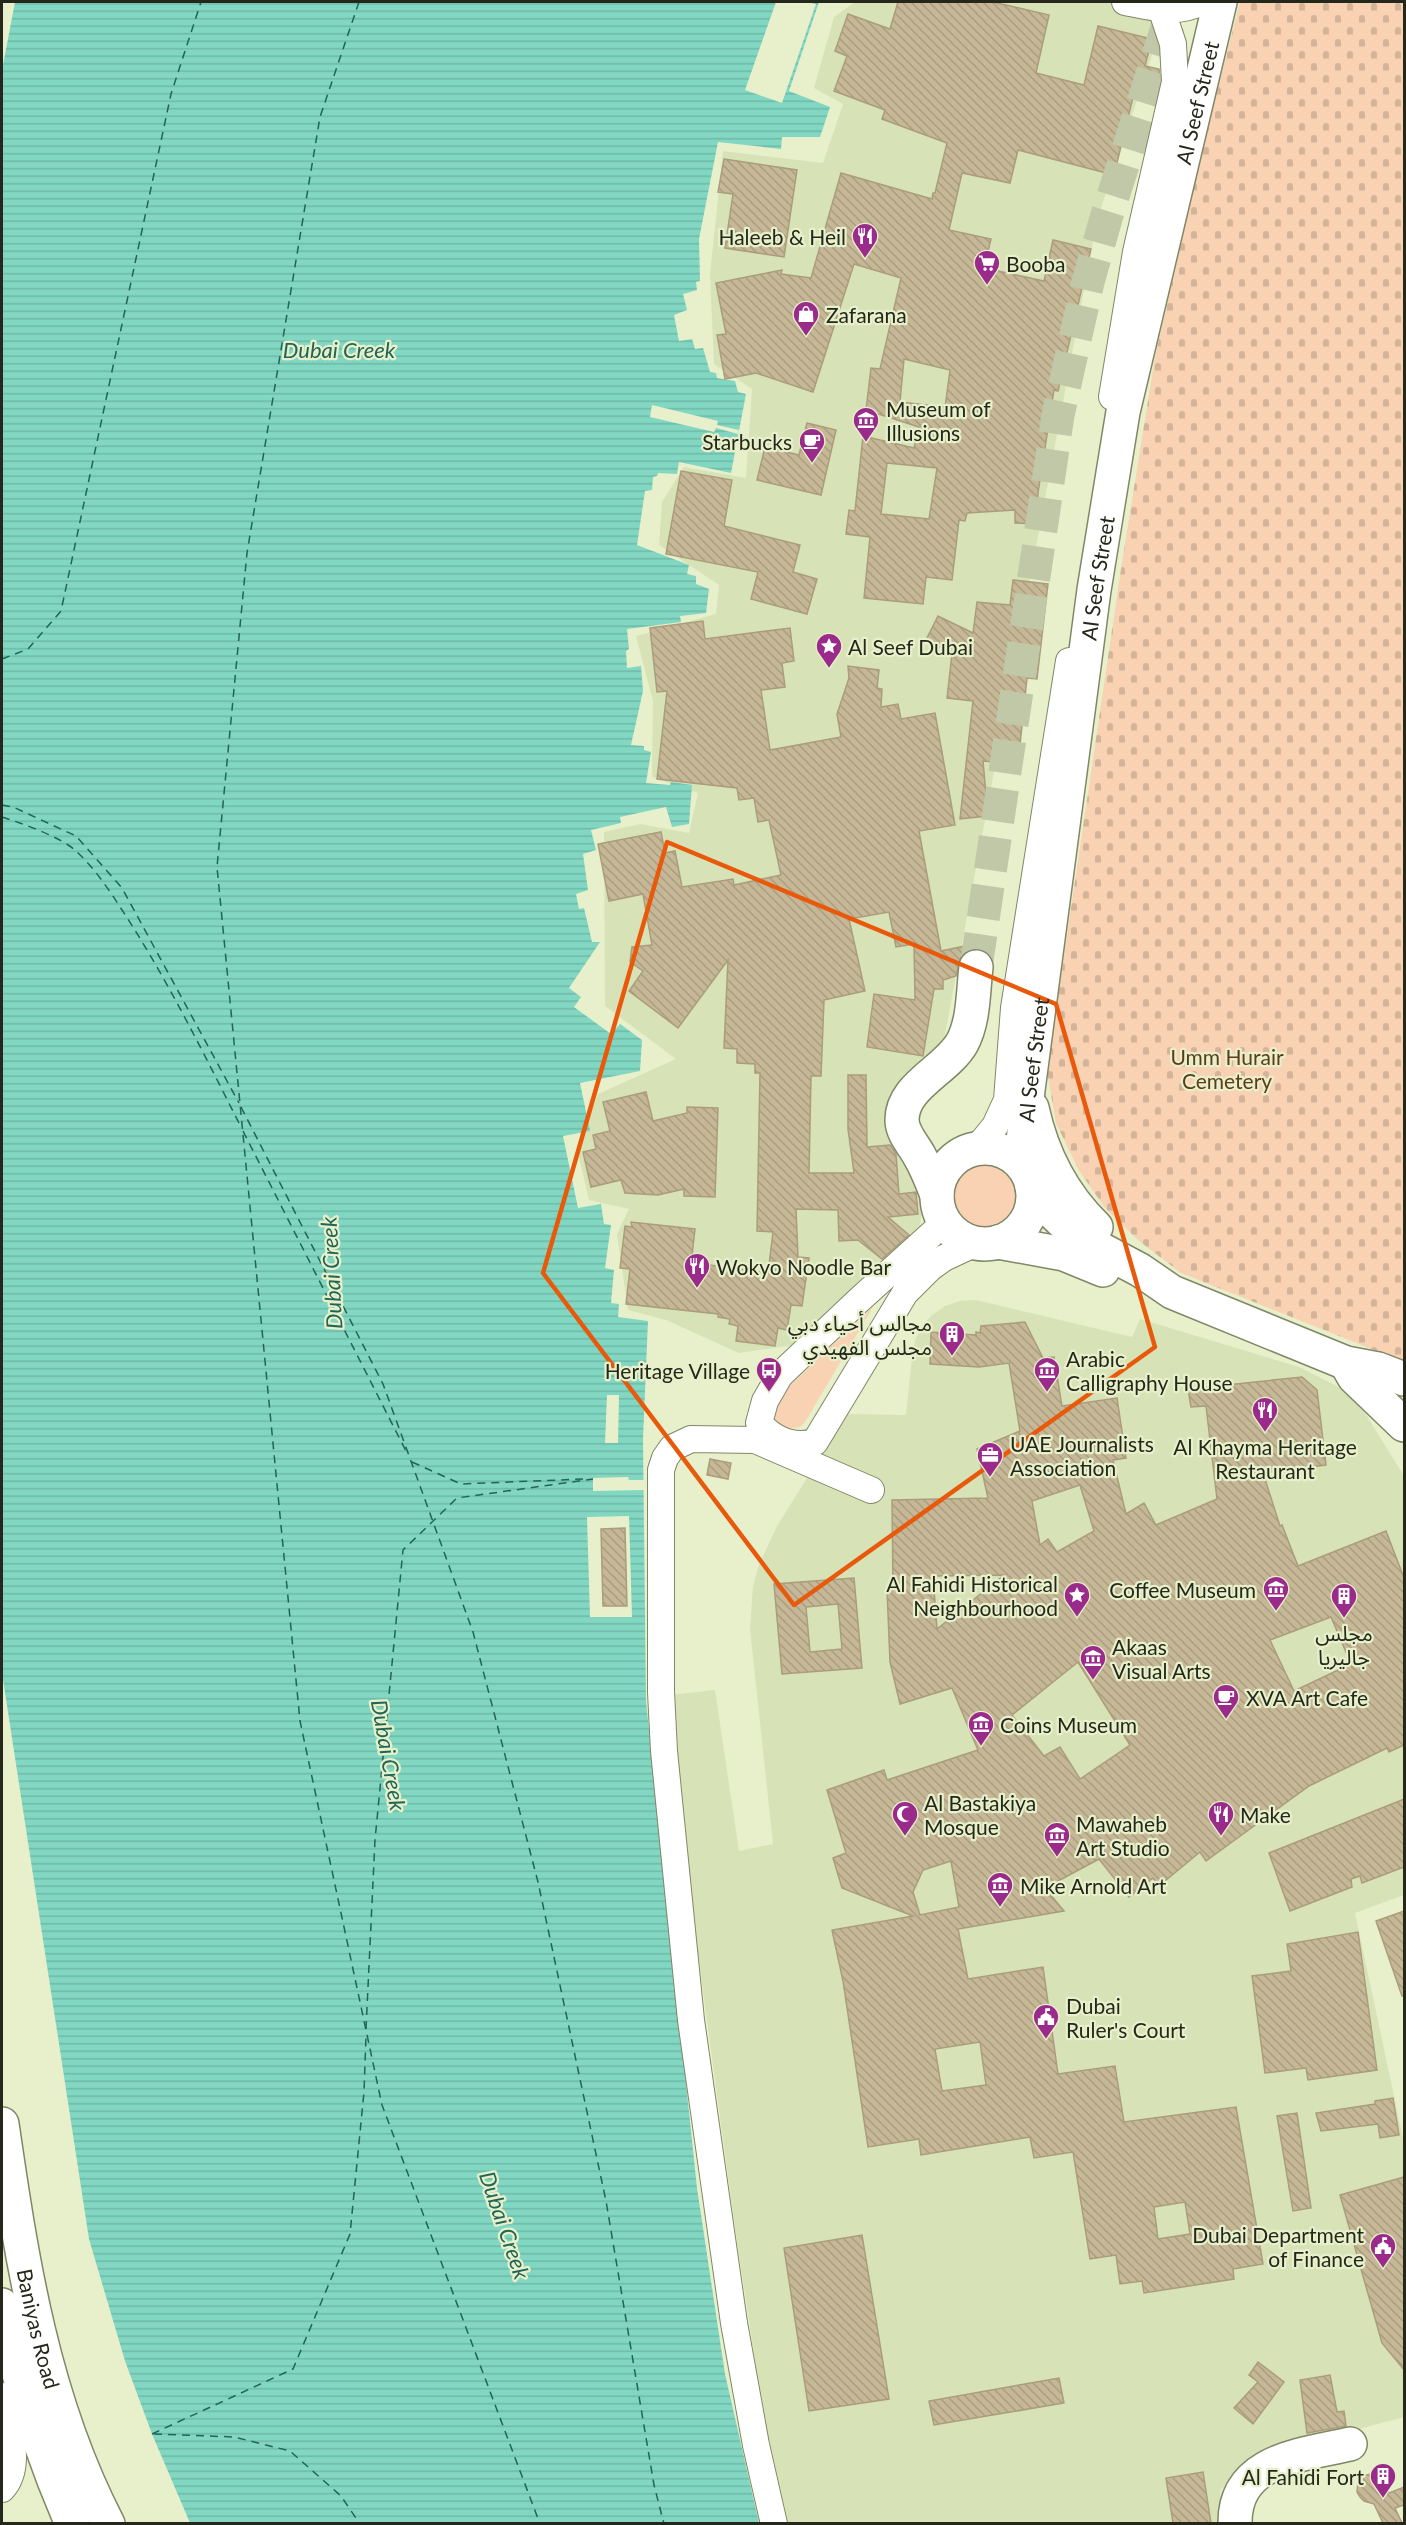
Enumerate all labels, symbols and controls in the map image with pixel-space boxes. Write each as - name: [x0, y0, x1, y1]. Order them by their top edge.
- street label: Al Seef Street: [1170, 38, 1223, 167]
- restaurant icon: Haleeb & Heil: [850, 221, 880, 259]
- place label: Haleeb & Heil: [718, 224, 846, 249]
- supermarket icon: Booba: [972, 248, 1002, 286]
- place label: Booba: [1006, 251, 1065, 276]
- shop icon: Zafarana: [791, 299, 821, 337]
- place label: Zafarana: [826, 302, 907, 327]
- water label: Dubai Creek: [283, 336, 396, 363]
- place label: Museum of Illusions: [886, 396, 991, 445]
- museum icon: Museum of Illusions: [851, 405, 881, 443]
- cafe icon: Starbucks: [797, 426, 827, 464]
- place label: Starbucks: [702, 429, 792, 454]
- street label: Al Seef Street: [1075, 513, 1118, 642]
- place icon: Al Seef Dubai: [814, 631, 844, 669]
- place label: Al Seef Dubai: [848, 634, 973, 659]
- street label: Al Seef Street: [1012, 995, 1053, 1123]
- park label: Umm Hurair Cemetery: [1170, 1044, 1284, 1093]
- water label: Dubai Creek: [315, 1216, 347, 1330]
- restaurant icon: Wokyo Noodle Bar: [682, 1251, 712, 1289]
- place label: Wokyo Noodle Bar: [716, 1254, 891, 1279]
- place label: مجالس أحياء دبي مجلس الفهيدي: [788, 1310, 932, 1363]
- building icon: مجالس أحياء دبي مجلس الفهيدي: [937, 1319, 967, 1357]
- place label: Arabic Calligraphy House: [1066, 1346, 1233, 1395]
- bus stop icon: Heritage Village: [754, 1355, 784, 1393]
- museum icon: Arabic Calligraphy House: [1032, 1355, 1062, 1393]
- place label: Heritage Village: [605, 1358, 750, 1383]
- restaurant icon: Al Khayma Heritage Restaurant: [1250, 1395, 1280, 1433]
- place label: UAE Journalists Association: [1010, 1431, 1154, 1480]
- place label: Al Khayma Heritage Restaurant: [1173, 1434, 1357, 1483]
- office icon: UAE Journalists Association: [975, 1440, 1005, 1478]
- place label: Al Fahidi Historical Neighbourhood: [886, 1571, 1058, 1620]
- museum icon: Coffee Museum: [1261, 1574, 1291, 1612]
- place label: Coffee Museum: [1109, 1577, 1256, 1602]
- place icon: Al Fahidi Historical Neighbourhood: [1062, 1580, 1092, 1618]
- building icon: مجلس جاليريا: [1329, 1581, 1359, 1619]
- place label: مجلس جاليريا: [1315, 1620, 1373, 1670]
- place label: Akaas Visual Arts: [1112, 1634, 1211, 1683]
- museum icon: Akaas Visual Arts: [1078, 1643, 1108, 1681]
- cafe icon: XVA Art Cafe: [1211, 1682, 1241, 1720]
- place label: XVA Art Cafe: [1246, 1685, 1368, 1710]
- water label: Dubai Creek: [366, 1697, 412, 1813]
- museum icon: Coins Museum: [966, 1709, 996, 1747]
- place label: Coins Museum: [1000, 1712, 1137, 1737]
- place label: Al Bastakiya Mosque: [924, 1790, 1036, 1839]
- mosque icon: Al Bastakiya Mosque: [890, 1799, 920, 1837]
- restaurant icon: Make: [1206, 1799, 1236, 1837]
- place label: Make: [1240, 1802, 1291, 1827]
- place label: Mawaheb Art Studio: [1076, 1811, 1170, 1860]
- museum icon: Mawaheb Art Studio: [1042, 1820, 1072, 1858]
- museum icon: Mike Arnold Art: [985, 1870, 1015, 1908]
- place label: Mike Arnold Art: [1020, 1873, 1167, 1898]
- place label: Dubai Ruler's Court: [1066, 1993, 1186, 2042]
- public building icon: Dubai Ruler's Court: [1031, 2002, 1061, 2040]
- water label: Dubai Creek: [474, 2167, 536, 2283]
- place label: Dubai Department of Finance: [1192, 2222, 1364, 2271]
- public building icon: Dubai Department of Finance: [1368, 2231, 1398, 2269]
- street label: Baniyas Road: [13, 2266, 66, 2392]
- building icon: Al Fahidi Fort: [1368, 2461, 1398, 2499]
- place label: Al Fahidi Fort: [1242, 2464, 1364, 2489]

